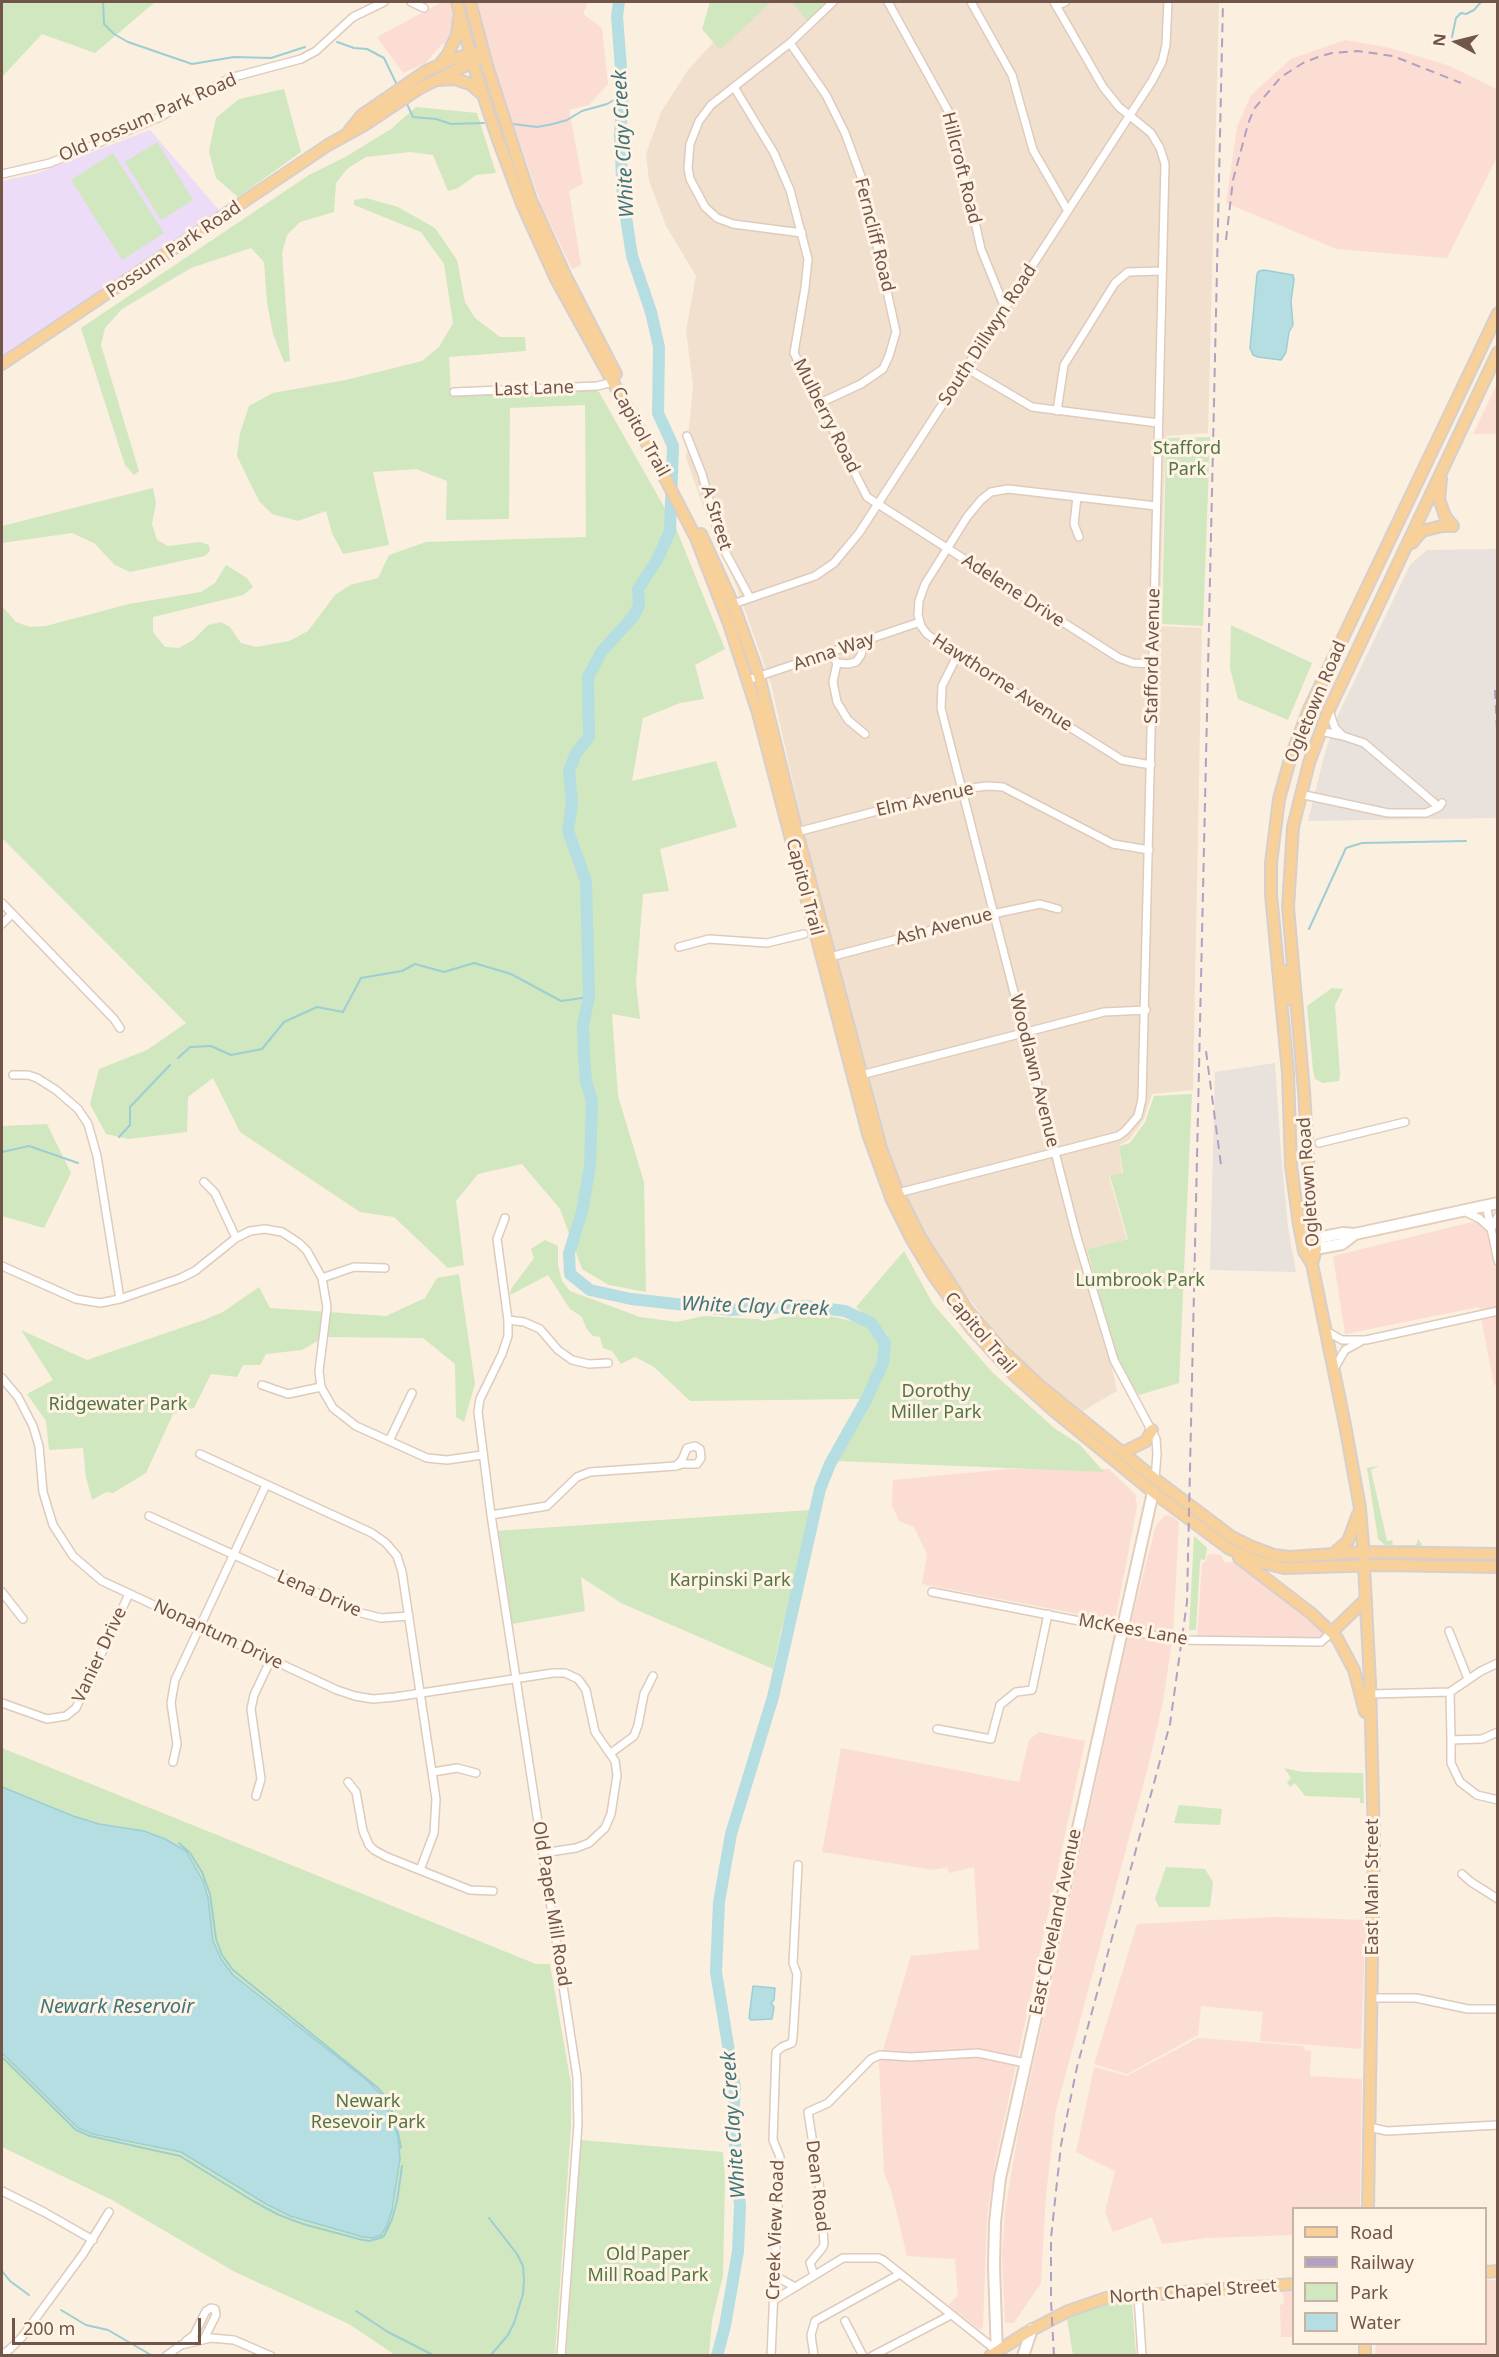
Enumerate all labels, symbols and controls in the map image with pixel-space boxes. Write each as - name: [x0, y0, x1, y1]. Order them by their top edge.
- north arrow: [1427, 12, 1487, 72]
- text: N: [1427, 32, 1451, 48]
- street label: Old Possum Park Road: [56, 69, 240, 167]
- water label: White Clay Creek: [608, 70, 640, 218]
- street label: Hillcroft Road: [937, 110, 985, 226]
- street label: Ferncliff Road: [849, 176, 899, 294]
- street label: Possum Park Road: [103, 197, 245, 303]
- street label: South Dillwyn Road: [934, 260, 1042, 410]
- street label: Mulberry Road: [788, 355, 864, 477]
- street label: Last Lane: [494, 377, 574, 401]
- street label: Capitol Trail: [606, 383, 674, 481]
- park label: Stafford Park: [1153, 438, 1221, 480]
- street label: A Street: [696, 483, 736, 553]
- street label: Adelene Drive: [958, 550, 1068, 632]
- street label: Stafford Avenue: [1141, 588, 1165, 724]
- street label: Anna Way: [791, 628, 877, 676]
- street label: Hawthorne Avenue: [928, 630, 1076, 736]
- street label: Ogletown Road: [1281, 638, 1351, 766]
- street label: Elm Avenue: [874, 778, 976, 822]
- street label: Capitol Trail: [781, 836, 827, 938]
- street label: Ash Avenue: [893, 904, 995, 950]
- street label: Woodlawn Avenue: [1005, 992, 1063, 1150]
- street label: Ogletown Road: [1294, 1116, 1324, 1248]
- park label: Lumbrook Park: [1075, 1270, 1205, 1292]
- street label: Capitol Trail: [940, 1288, 1020, 1378]
- water label: White Clay Creek: [681, 1292, 829, 1322]
- park label: Dorothy Miller Park: [891, 1381, 981, 1424]
- park label: Ridgewater Park: [49, 1394, 187, 1416]
- street label: Lena Drive: [273, 1566, 365, 1622]
- park label: Karpinski Park: [669, 1570, 791, 1592]
- street label: Nonantum Drive: [150, 1596, 286, 1674]
- street label: Vanier Drive: [68, 1604, 132, 1706]
- street label: McKees Lane: [1077, 1610, 1189, 1650]
- street label: East Main Street: [1362, 1818, 1384, 1956]
- street label: Old Paper Mill Road: [527, 1820, 575, 1988]
- street label: East Cleveland Avenue: [1026, 1827, 1086, 2017]
- water label: Newark Reservoir: [40, 1995, 194, 2019]
- water label: White Clay Creek: [717, 2051, 751, 2199]
- park label: Newark Resevoir Park: [311, 2091, 425, 2134]
- street label: Dean Road: [801, 2139, 833, 2233]
- street label: Creek View Road: [763, 2159, 789, 2301]
- legend: [1292, 2207, 1487, 2345]
- text: Road: [1350, 2220, 1393, 2244]
- park label: Old Paper Mill Road Park: [588, 2244, 708, 2286]
- text: Railway: [1350, 2250, 1414, 2274]
- street label: North Chapel Street: [1109, 2275, 1277, 2309]
- text: Park: [1350, 2280, 1388, 2304]
- scale bar: [15, 2306, 204, 2344]
- text: Water: [1350, 2310, 1401, 2334]
- text: 200 m: [23, 2316, 75, 2340]

